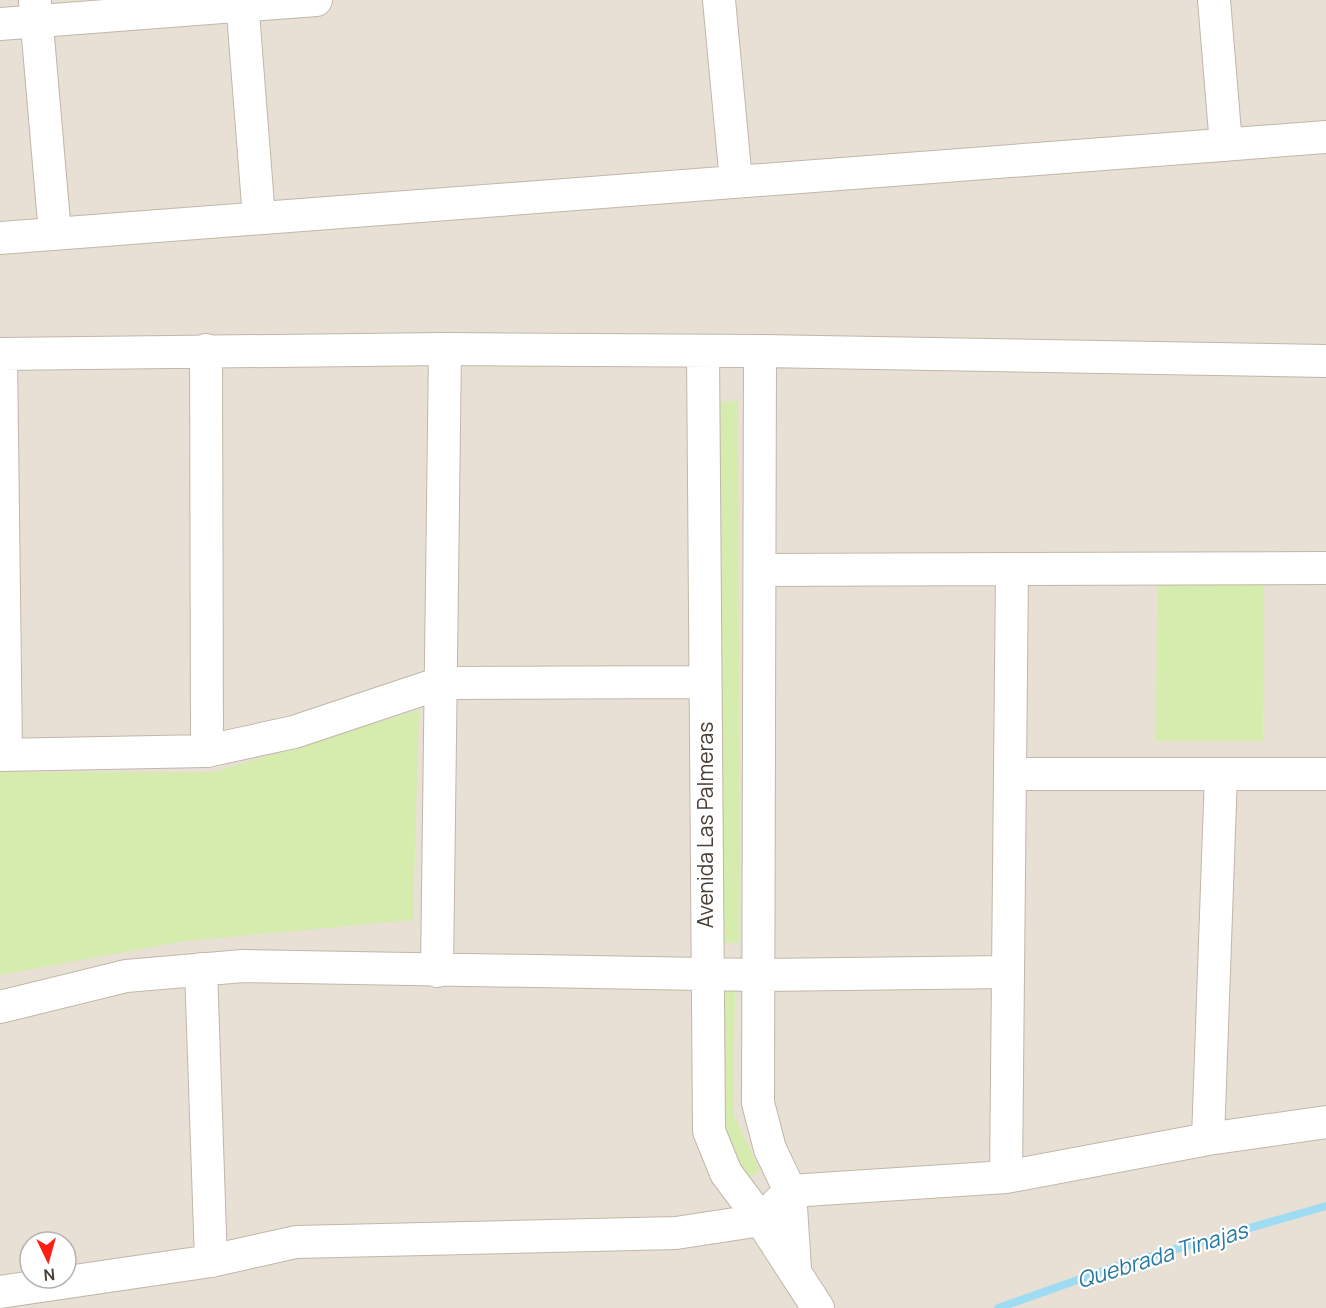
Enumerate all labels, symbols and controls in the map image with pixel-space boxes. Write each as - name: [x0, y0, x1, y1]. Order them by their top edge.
- street label: Avenida Las Palmeras: [691, 722, 719, 928]
- water label: Quebrada Tinajas: [1073, 1214, 1252, 1295]
- north arrow: [18, 1230, 78, 1290]
- text: N: [43, 1263, 56, 1286]

